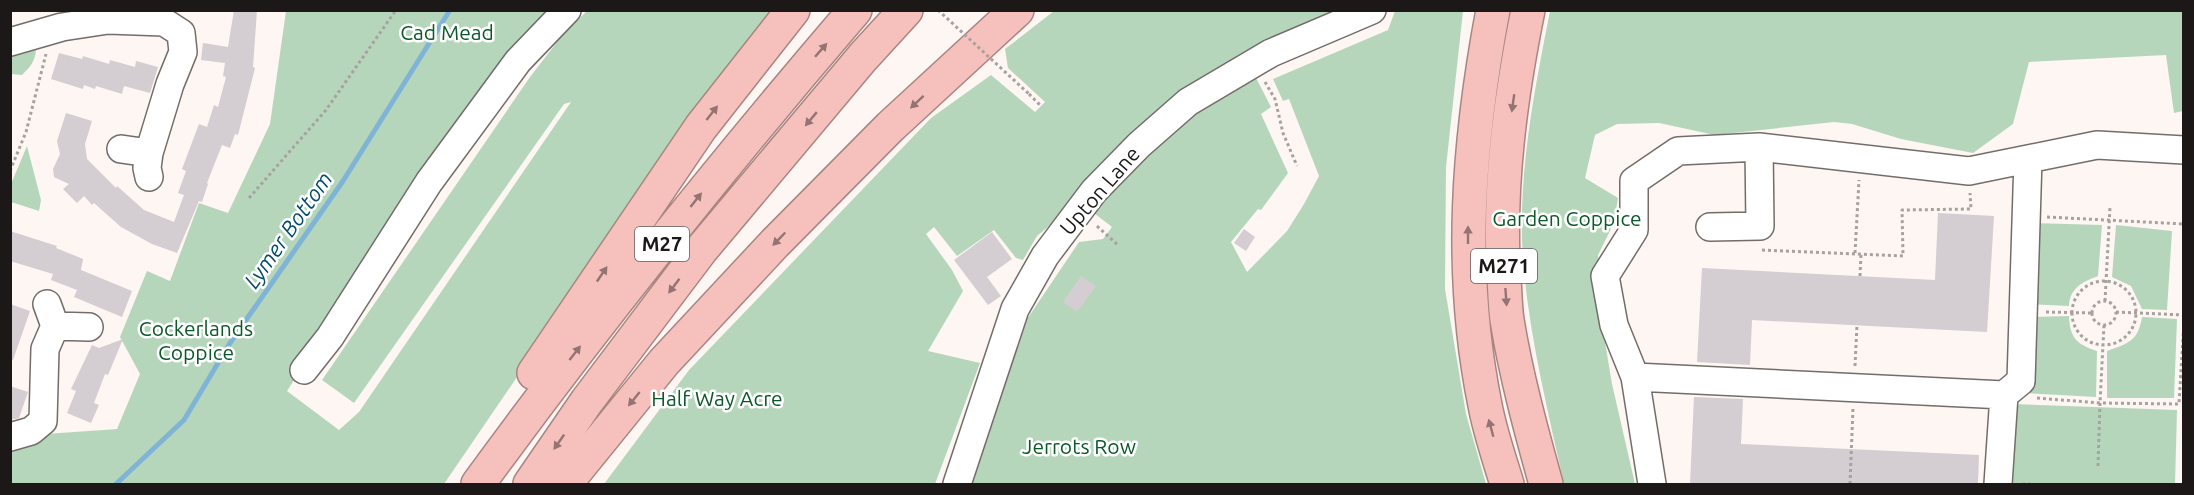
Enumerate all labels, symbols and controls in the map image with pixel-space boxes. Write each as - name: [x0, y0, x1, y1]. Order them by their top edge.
- park label: Cad Mead: [400, 20, 494, 44]
- one-way arrow: [814, 43, 827, 58]
- one-way arrow: [1508, 93, 1518, 112]
- one-way arrow: [909, 95, 924, 109]
- one-way arrow: [706, 105, 719, 121]
- one-way arrow: [805, 111, 818, 127]
- street label: Upton Lane: [1054, 141, 1144, 239]
- water label: Lymer Bottom: [238, 167, 337, 293]
- one-way arrow: [690, 192, 703, 208]
- park label: Garden Coppice: [1492, 206, 1642, 230]
- one-way arrow: [1463, 226, 1473, 245]
- road number: M27: [635, 227, 689, 261]
- one-way arrow: [772, 232, 786, 246]
- road number: M271: [1471, 249, 1537, 283]
- one-way arrow: [596, 266, 608, 282]
- one-way arrow: [669, 278, 681, 293]
- one-way arrow: [1501, 288, 1510, 307]
- park label: Cockerlands Coppice: [139, 316, 253, 364]
- one-way arrow: [569, 345, 582, 361]
- park label: Half Way Acre: [651, 386, 783, 410]
- one-way arrow: [627, 391, 640, 407]
- one-way arrow: [1486, 419, 1495, 437]
- one-way arrow: [553, 434, 564, 451]
- park label: Jerrots Row: [1022, 434, 1136, 458]

